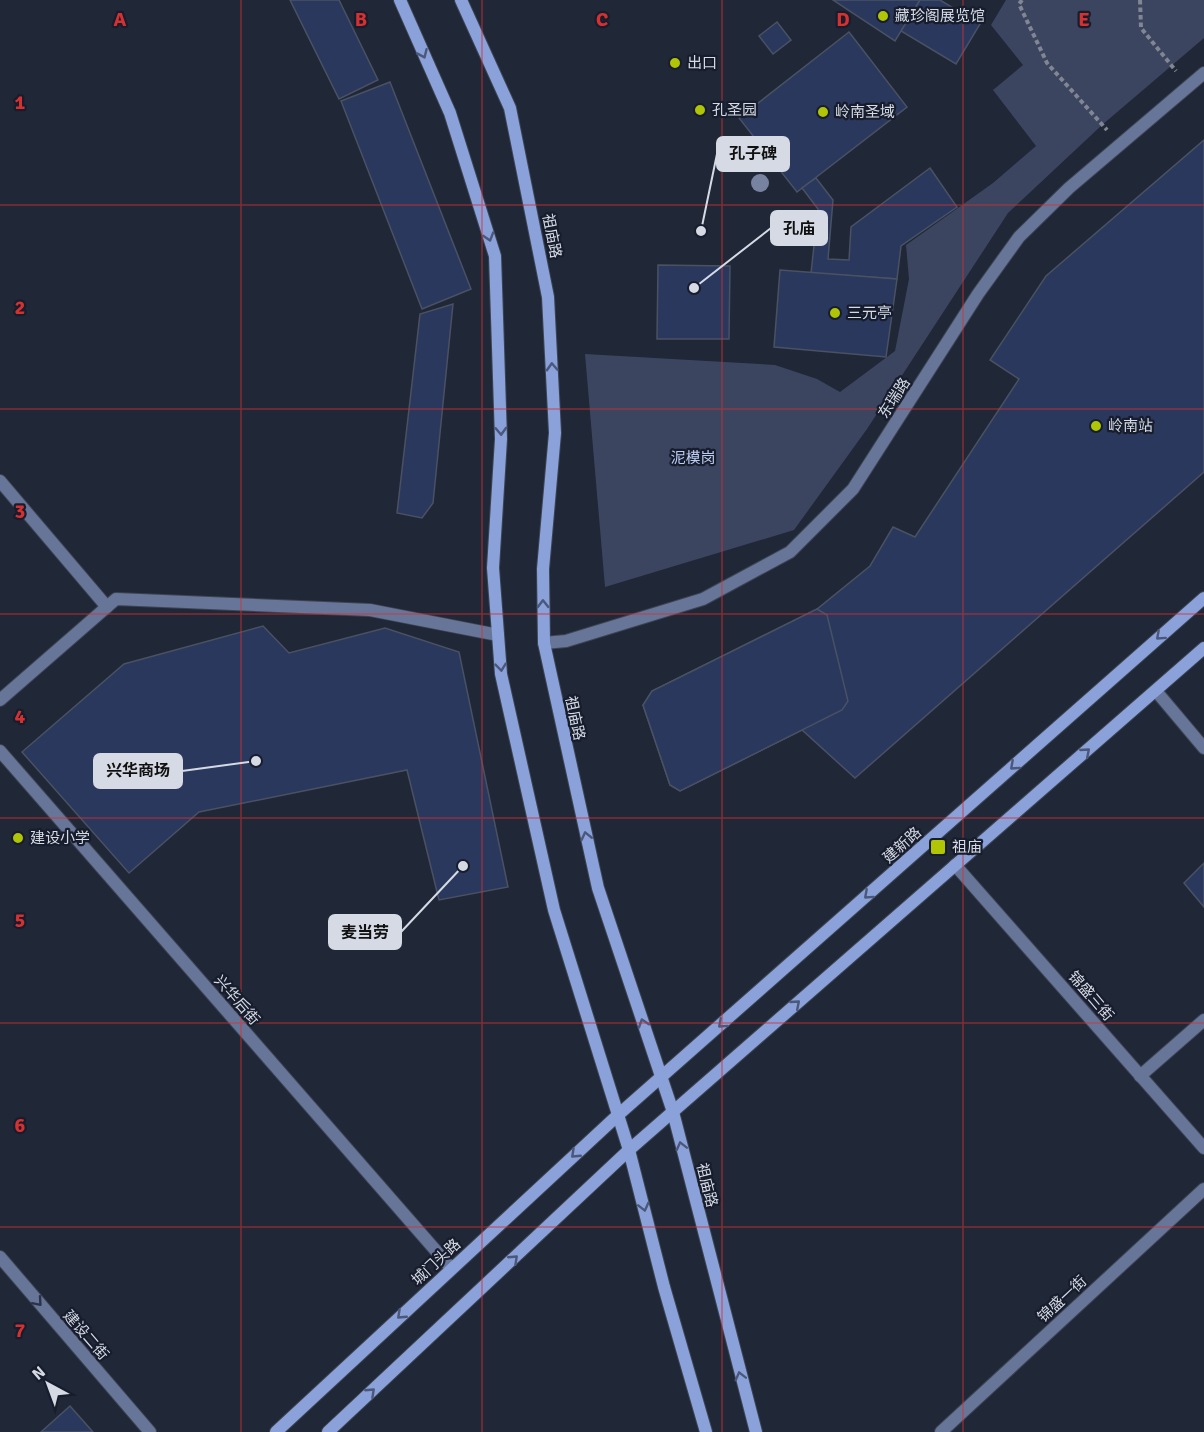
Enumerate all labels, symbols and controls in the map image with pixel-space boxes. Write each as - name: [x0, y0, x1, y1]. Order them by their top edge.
- text: A: [114, 7, 127, 32]
- text: B: [355, 7, 367, 32]
- text: C: [596, 7, 608, 32]
- text: D: [836, 7, 850, 32]
- place label: 藏珍阁展览馆: [895, 7, 985, 25]
- text: E: [1078, 7, 1090, 32]
- marker: 藏珍阁展览馆: [876, 9, 890, 23]
- one-way arrow: [416, 47, 428, 58]
- place label: 出口: [687, 54, 717, 72]
- marker: 出口: [668, 56, 682, 70]
- text: 1: [15, 90, 26, 115]
- place label: 孔圣园: [712, 101, 757, 119]
- marker: 孔圣园: [693, 103, 707, 117]
- place label: 岭南圣域: [835, 103, 895, 121]
- marker: 岭南圣域: [816, 105, 830, 119]
- callout: 孔子碑: [717, 137, 789, 171]
- text: 孔子碑: [729, 144, 777, 164]
- callout: 孔庙: [771, 211, 827, 245]
- street label: 祖庙路: [539, 212, 565, 260]
- text: 孔庙: [783, 219, 815, 239]
- one-way arrow: [481, 231, 494, 242]
- text: 2: [15, 295, 25, 320]
- place label: 三元亭: [847, 304, 892, 322]
- marker: 三元亭: [828, 306, 842, 320]
- one-way arrow: [546, 363, 559, 372]
- street label: 东瑞路: [874, 374, 914, 422]
- place label: 岭南站: [1108, 417, 1153, 435]
- marker: 岭南站: [1089, 419, 1103, 433]
- one-way arrow: [495, 426, 507, 435]
- park label: 泥模岗: [670, 449, 716, 467]
- text: 3: [15, 499, 25, 524]
- one-way arrow: [537, 599, 550, 608]
- one-way arrow: [1156, 629, 1167, 640]
- one-way arrow: [494, 663, 507, 672]
- street label: 祖庙路: [562, 694, 588, 742]
- text: 4: [15, 704, 26, 729]
- one-way arrow: [1079, 748, 1089, 759]
- callout: 兴华商场: [94, 754, 182, 788]
- one-way arrow: [1010, 759, 1021, 770]
- text: 兴华商场: [106, 761, 170, 781]
- street label: 建新路: [879, 823, 925, 867]
- place label: 建设小学: [30, 829, 90, 847]
- marker: 建设小学: [11, 831, 25, 845]
- one-way arrow: [581, 831, 594, 841]
- marker: 祖庙: [929, 838, 947, 856]
- place label: 祖庙: [952, 838, 982, 856]
- one-way arrow: [864, 888, 875, 899]
- text: 5: [15, 908, 25, 933]
- callout: 麦当劳: [329, 915, 401, 949]
- text: 麦当劳: [341, 923, 389, 943]
- street label: 锦盛三街: [1065, 967, 1117, 1025]
- street label: 兴华后街: [211, 971, 263, 1029]
- one-way arrow: [789, 1000, 800, 1011]
- one-way arrow: [718, 1017, 729, 1028]
- one-way arrow: [637, 1018, 650, 1029]
- text: 6: [15, 1113, 26, 1138]
- one-way arrow: [676, 1141, 689, 1151]
- one-way arrow: [571, 1147, 582, 1158]
- street label: 祖庙路: [693, 1161, 721, 1209]
- one-way arrow: [636, 1202, 649, 1212]
- street label: 城门头路: [408, 1235, 464, 1289]
- one-way arrow: [507, 1255, 518, 1266]
- street label: 锦盛一街: [1034, 1272, 1090, 1326]
- one-way arrow: [31, 1295, 42, 1306]
- street label: 建设二街: [60, 1306, 112, 1364]
- one-way arrow: [397, 1308, 408, 1319]
- text: 7: [15, 1318, 26, 1343]
- north arrow: [18, 1354, 78, 1414]
- text: N: [28, 1362, 50, 1385]
- one-way arrow: [735, 1371, 748, 1381]
- one-way arrow: [365, 1388, 375, 1399]

